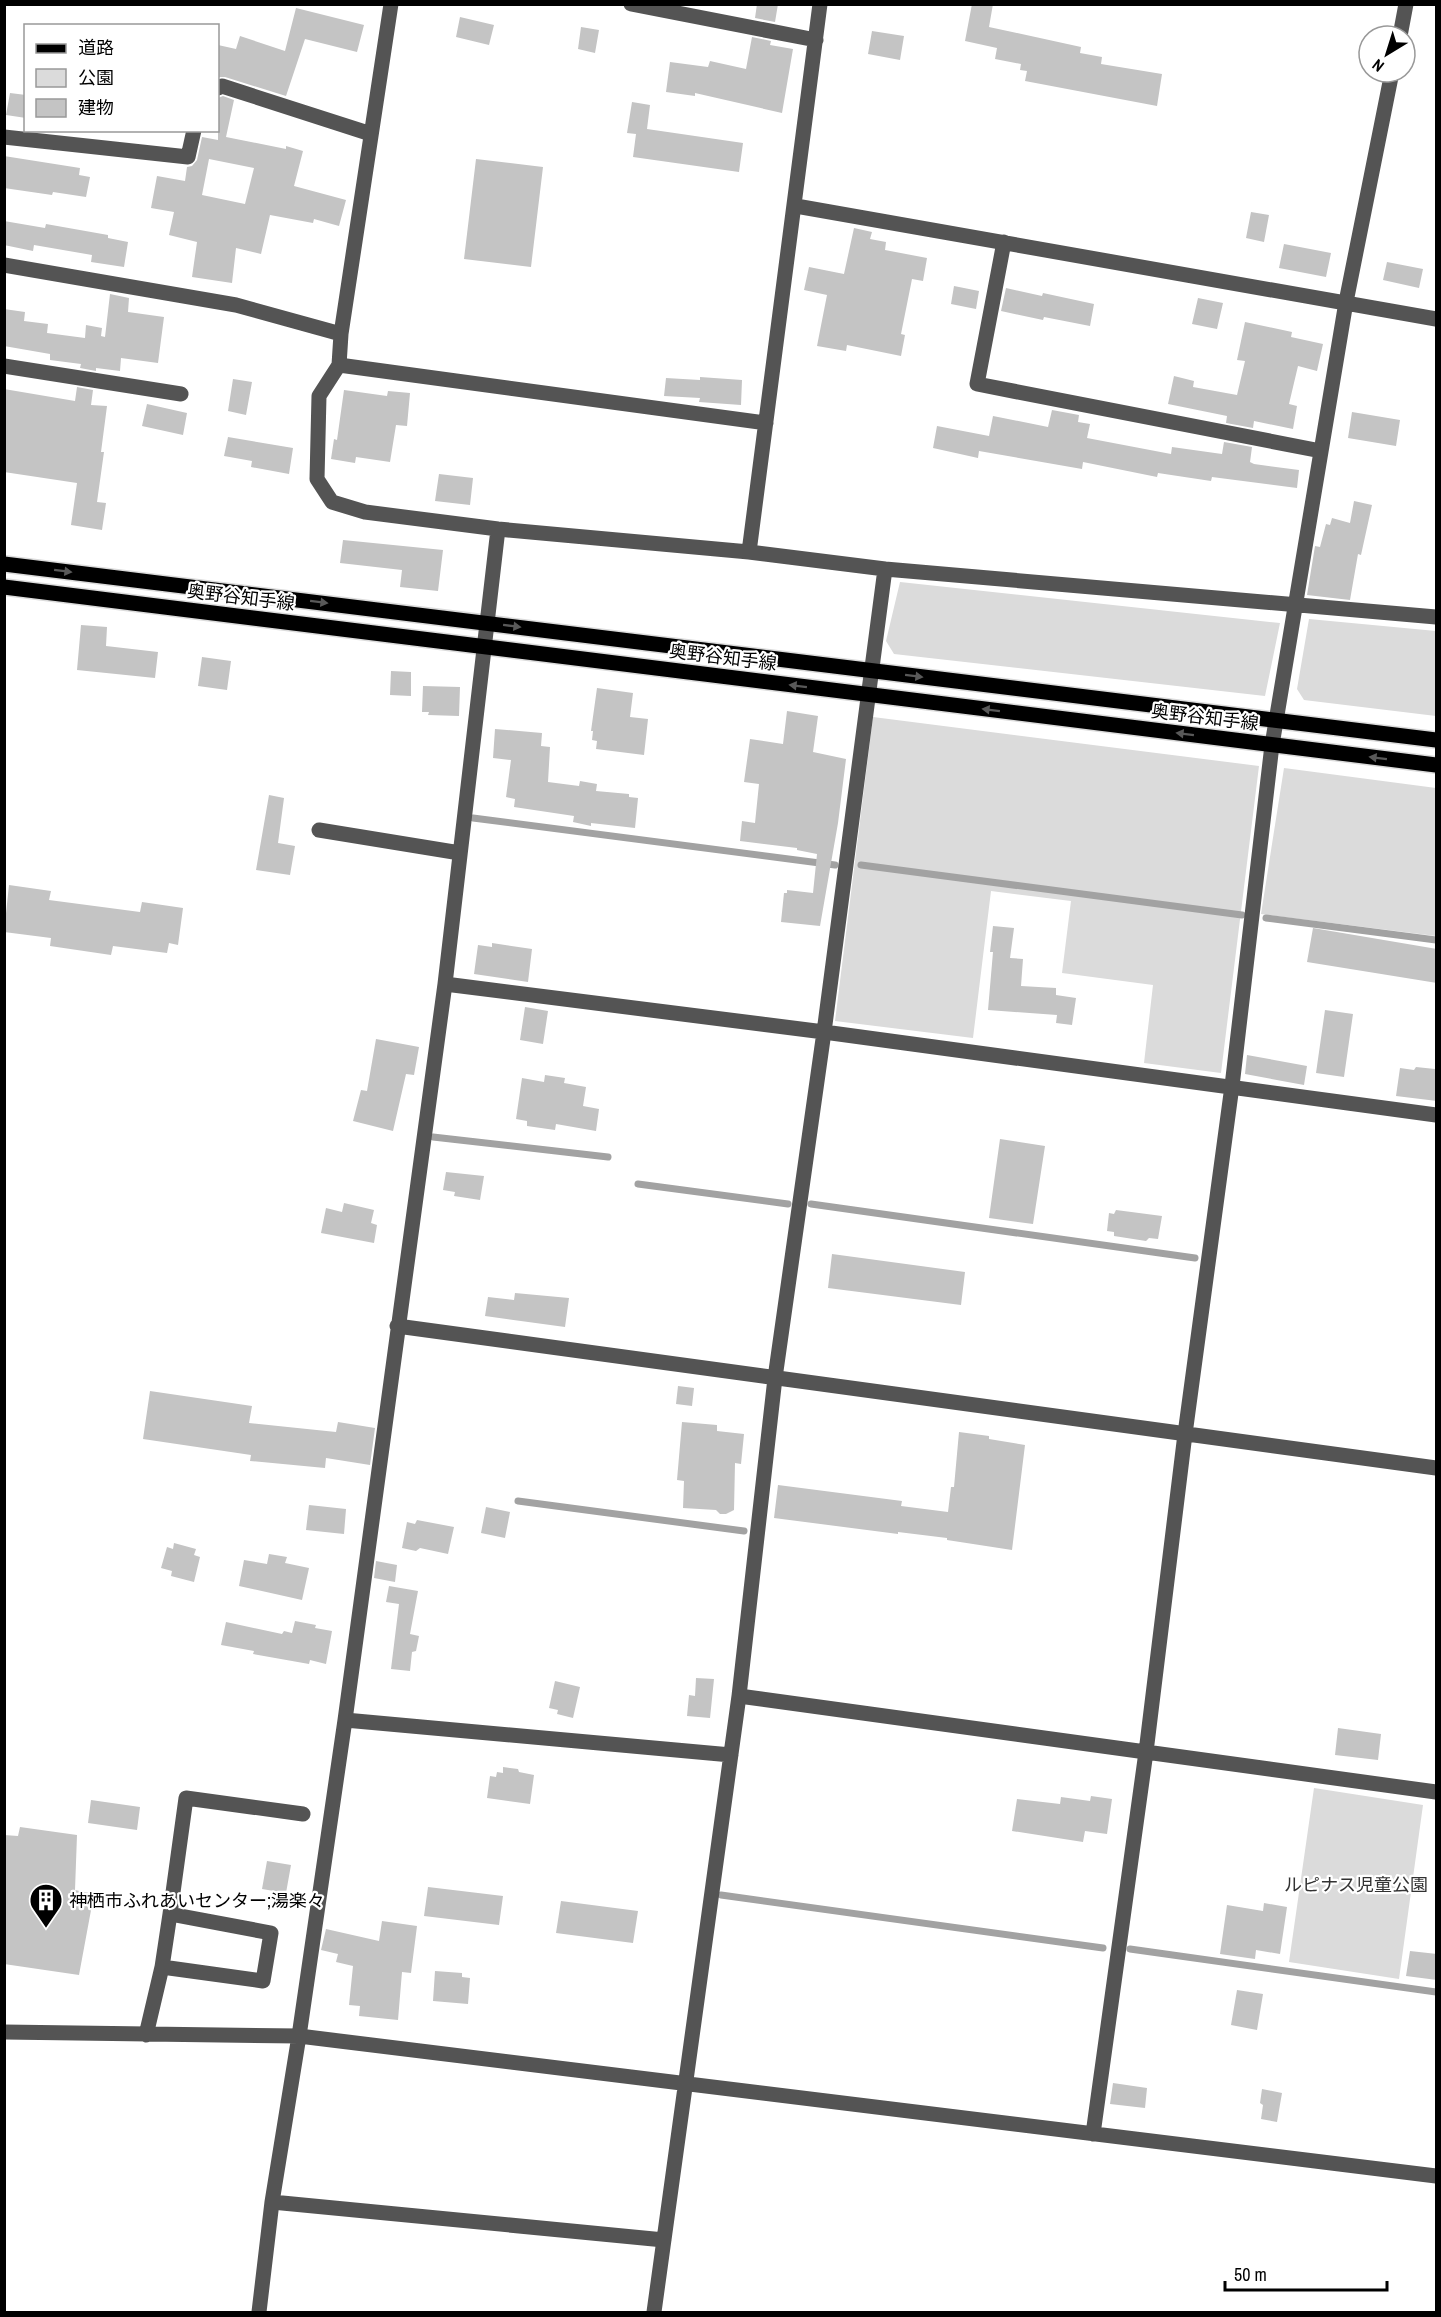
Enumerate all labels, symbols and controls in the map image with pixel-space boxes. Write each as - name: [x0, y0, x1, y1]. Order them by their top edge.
- legend: [24, 24, 219, 132]
- north arrow: [1357, 24, 1417, 84]
- text: 道路: [78, 35, 114, 60]
- text: N: [1367, 54, 1388, 77]
- text: 公園: [78, 65, 114, 90]
- text: 建物: [78, 95, 114, 120]
- one-way arrow: [53, 566, 72, 576]
- street label: 奥野谷知手線: [186, 578, 296, 616]
- one-way arrow: [309, 597, 328, 607]
- one-way arrow: [503, 621, 522, 630]
- street label: 奥野谷知手線: [668, 638, 778, 676]
- one-way arrow: [905, 671, 924, 680]
- one-way arrow: [788, 681, 807, 690]
- street label: 奥野谷知手線: [1150, 698, 1260, 736]
- one-way arrow: [982, 705, 1001, 714]
- one-way arrow: [1175, 729, 1194, 739]
- one-way arrow: [1369, 753, 1388, 763]
- park label: ルピナス児童公園: [1284, 1872, 1428, 1897]
- building icon: 神栖市ふれあいセンター;湯楽々: [28, 1882, 64, 1929]
- place label: 神栖市ふれあいセンター;湯楽々: [69, 1888, 325, 1913]
- scale bar: [1225, 2254, 1387, 2292]
- text: 50 m: [1234, 2262, 1267, 2287]

